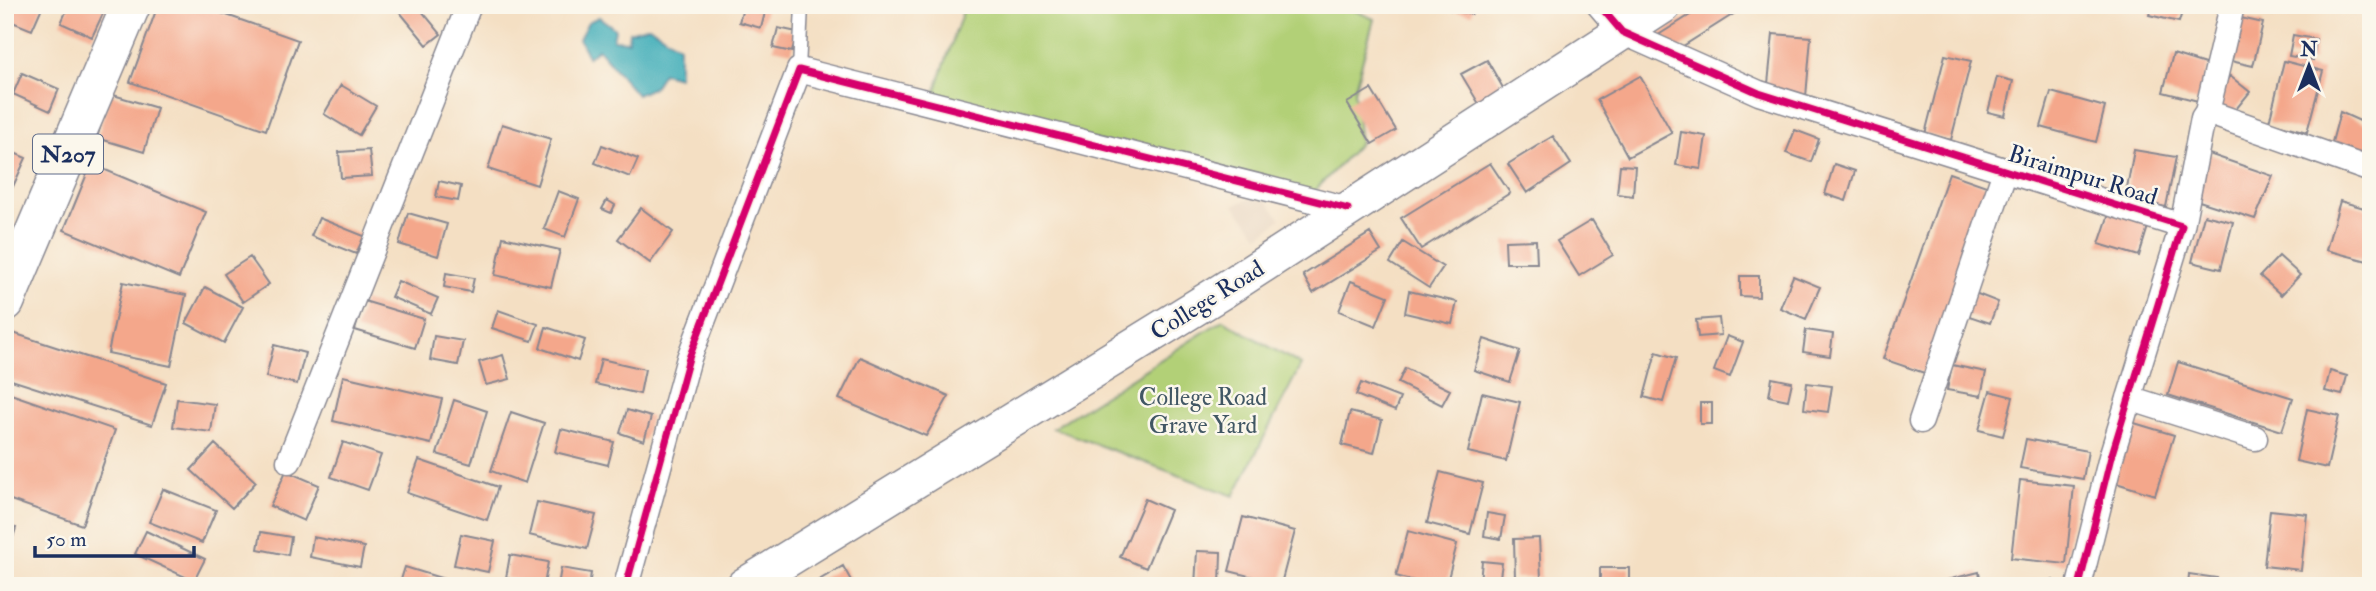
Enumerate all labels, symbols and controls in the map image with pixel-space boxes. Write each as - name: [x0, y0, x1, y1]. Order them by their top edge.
- north arrow: [2274, 32, 2344, 102]
- text: N: [2299, 38, 2318, 62]
- road number: N207: [33, 134, 103, 174]
- street label: Biraimpur Road: [2004, 138, 2161, 213]
- street label: College Road: [1145, 253, 1270, 348]
- park label: College Road Grave Yard: [1139, 382, 1267, 441]
- scale bar: [35, 514, 194, 558]
- text: 50 m: [46, 526, 87, 553]

